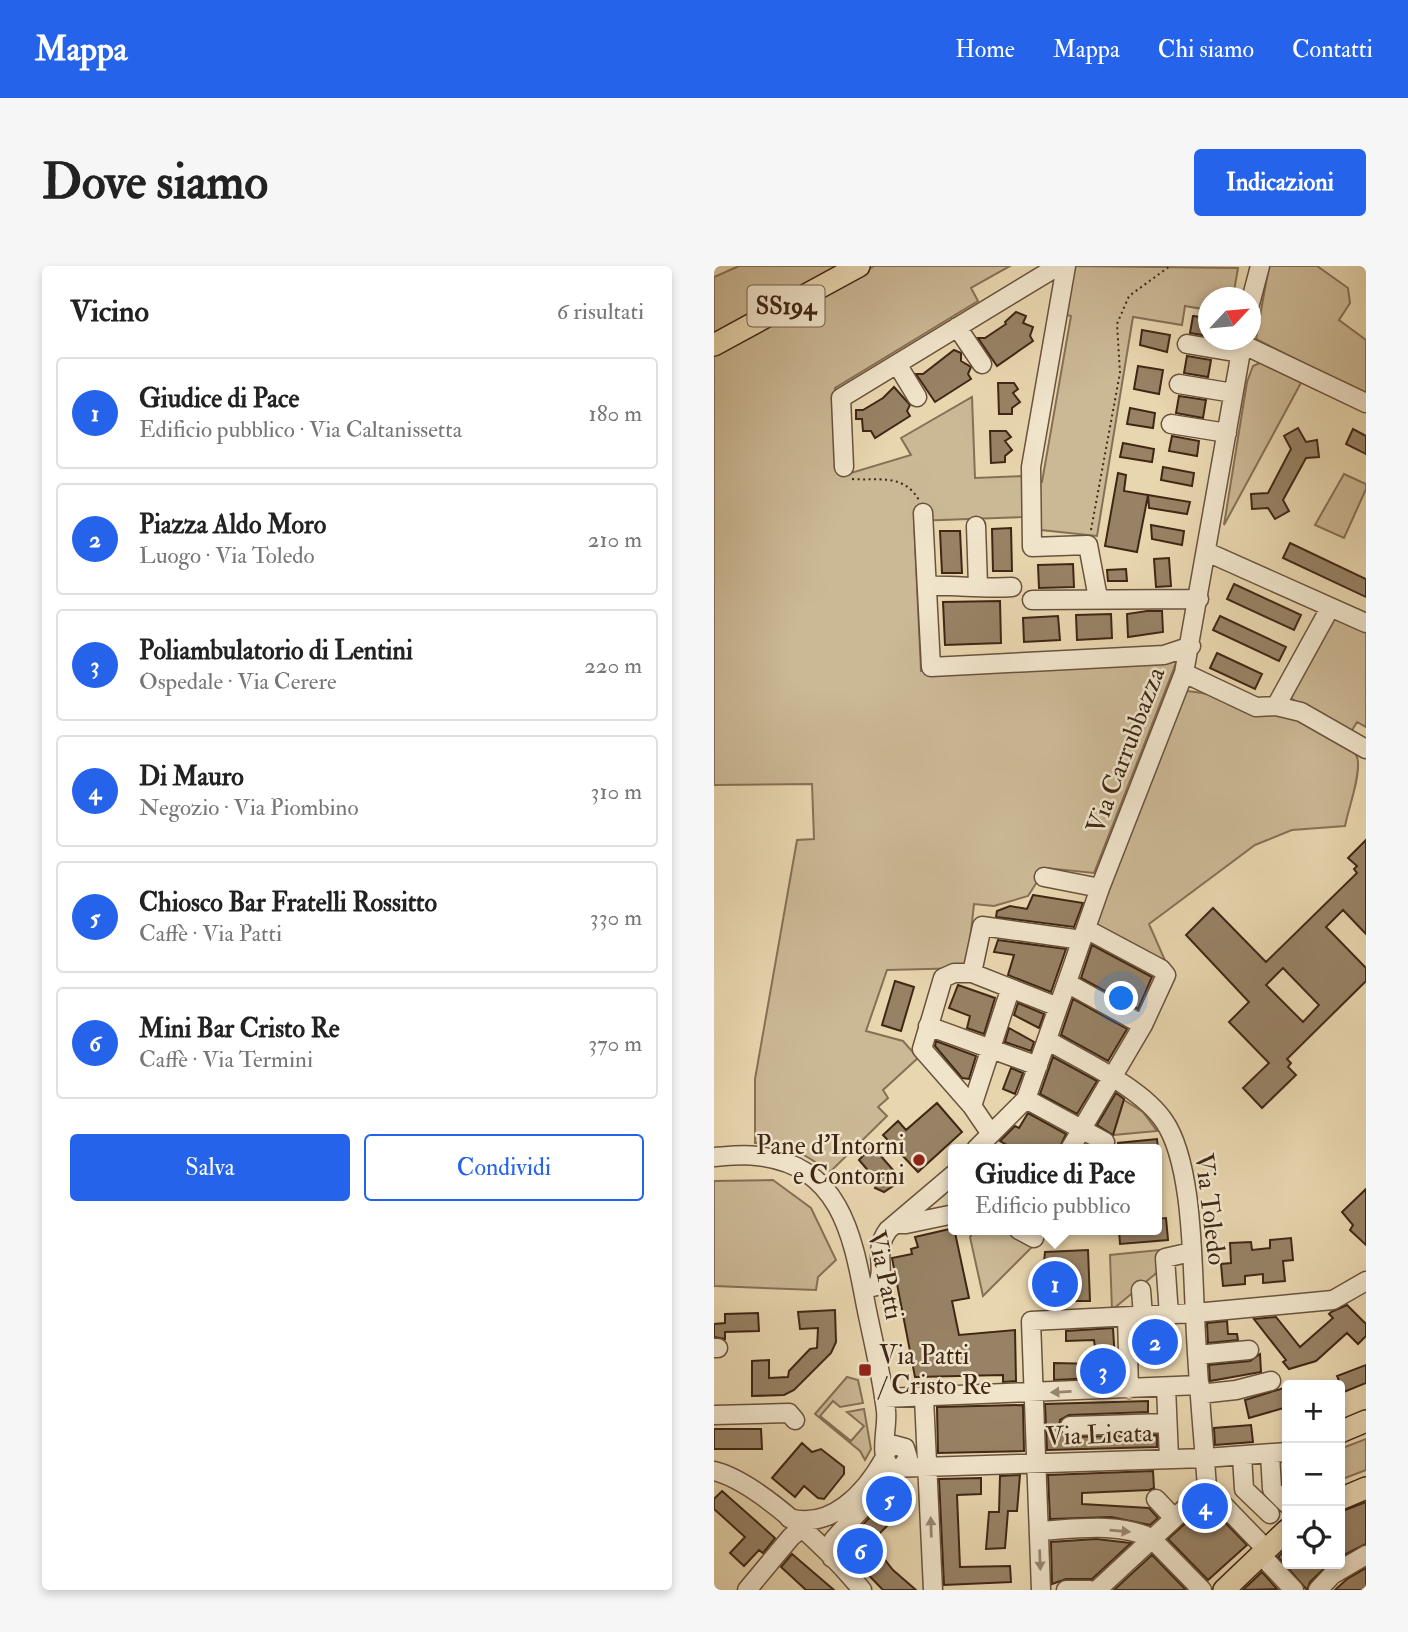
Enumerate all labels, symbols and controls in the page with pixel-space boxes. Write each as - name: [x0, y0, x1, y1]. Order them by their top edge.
- text: Mappa: [35, 29, 127, 70]
- text: Home: [955, 34, 1015, 65]
- text: Mappa: [1053, 34, 1120, 65]
- text: Chi siamo: [1158, 34, 1254, 65]
- text: Contatti: [1292, 34, 1373, 65]
- button: Indicazioni: [1194, 149, 1366, 216]
- text: Dove siamo: [42, 152, 268, 213]
- road number: SS194: [748, 286, 824, 326]
- north arrow: [1198, 287, 1261, 350]
- text: Vicino: [70, 293, 149, 330]
- text: 6 risultati: [557, 297, 644, 326]
- text: Giudice di Pace: [139, 383, 299, 415]
- text: 1: [91, 399, 99, 428]
- text: 180 m: [589, 399, 642, 428]
- text: Edificio pubblico · Via Caltanissetta: [139, 415, 462, 444]
- text: Piazza Aldo Moro: [139, 509, 326, 541]
- text: 2: [89, 525, 101, 554]
- text: 210 m: [588, 525, 642, 554]
- text: Luogo · Via Toledo: [139, 541, 315, 570]
- text: Poliambulatorio di Lentini: [139, 635, 413, 667]
- text: 3: [91, 651, 99, 680]
- text: 220 m: [584, 651, 642, 680]
- street label: Via Carrubbazza: [1079, 662, 1172, 838]
- text: Ospedale · Via Cerere: [139, 667, 337, 696]
- text: Di Mauro: [139, 761, 244, 793]
- text: 4: [89, 777, 101, 806]
- text: 310 m: [591, 777, 642, 806]
- text: Negozio · Via Piombino: [139, 793, 358, 822]
- text: Chiosco Bar Fratelli Rossitto: [139, 887, 437, 919]
- text: 5: [90, 903, 100, 932]
- text: 330 m: [590, 903, 642, 932]
- text: Caffè · Via Patti: [139, 919, 282, 948]
- your location: [1104, 981, 1138, 1015]
- text: Mini Bar Cristo Re: [139, 1013, 340, 1045]
- text: 6: [89, 1029, 101, 1058]
- text: 370 m: [588, 1029, 642, 1058]
- text: Caffè · Via Termini: [139, 1045, 313, 1074]
- place label: Pane d'Intorni e Contorni: [756, 1130, 905, 1192]
- button: Salva: [70, 1134, 350, 1201]
- button: Condividi: [364, 1134, 644, 1201]
- popup: [948, 1144, 1162, 1235]
- street label: Via Toledo: [1187, 1151, 1233, 1267]
- marker: Pane d'Intorni e Contorni: [911, 1152, 927, 1168]
- text: Giudice di Pace: [975, 1159, 1135, 1191]
- text: Edificio pubblico: [975, 1191, 1131, 1220]
- street label: Via Patti: [860, 1228, 910, 1323]
- pin: 1: [1032, 1258, 1078, 1310]
- pin: 2: [1132, 1316, 1178, 1368]
- place label: Via Patti / Cristo Re: [877, 1340, 991, 1402]
- pin: 3: [1080, 1345, 1126, 1397]
- marker: Via Patti / Cristo Re: [857, 1362, 873, 1378]
- map controls: [1282, 1380, 1345, 1569]
- button: +: [1282, 1380, 1345, 1443]
- one-way arrow: [1049, 1387, 1071, 1398]
- street label: Via Licata: [1045, 1417, 1154, 1453]
- button: −: [1282, 1443, 1345, 1506]
- pin: 5: [866, 1473, 912, 1525]
- pin: 4: [1182, 1480, 1228, 1532]
- button: locate: [1282, 1506, 1345, 1569]
- one-way arrow: [926, 1516, 937, 1538]
- pin: 6: [837, 1525, 883, 1577]
- one-way arrow: [1109, 1526, 1131, 1537]
- one-way arrow: [1034, 1549, 1045, 1571]

